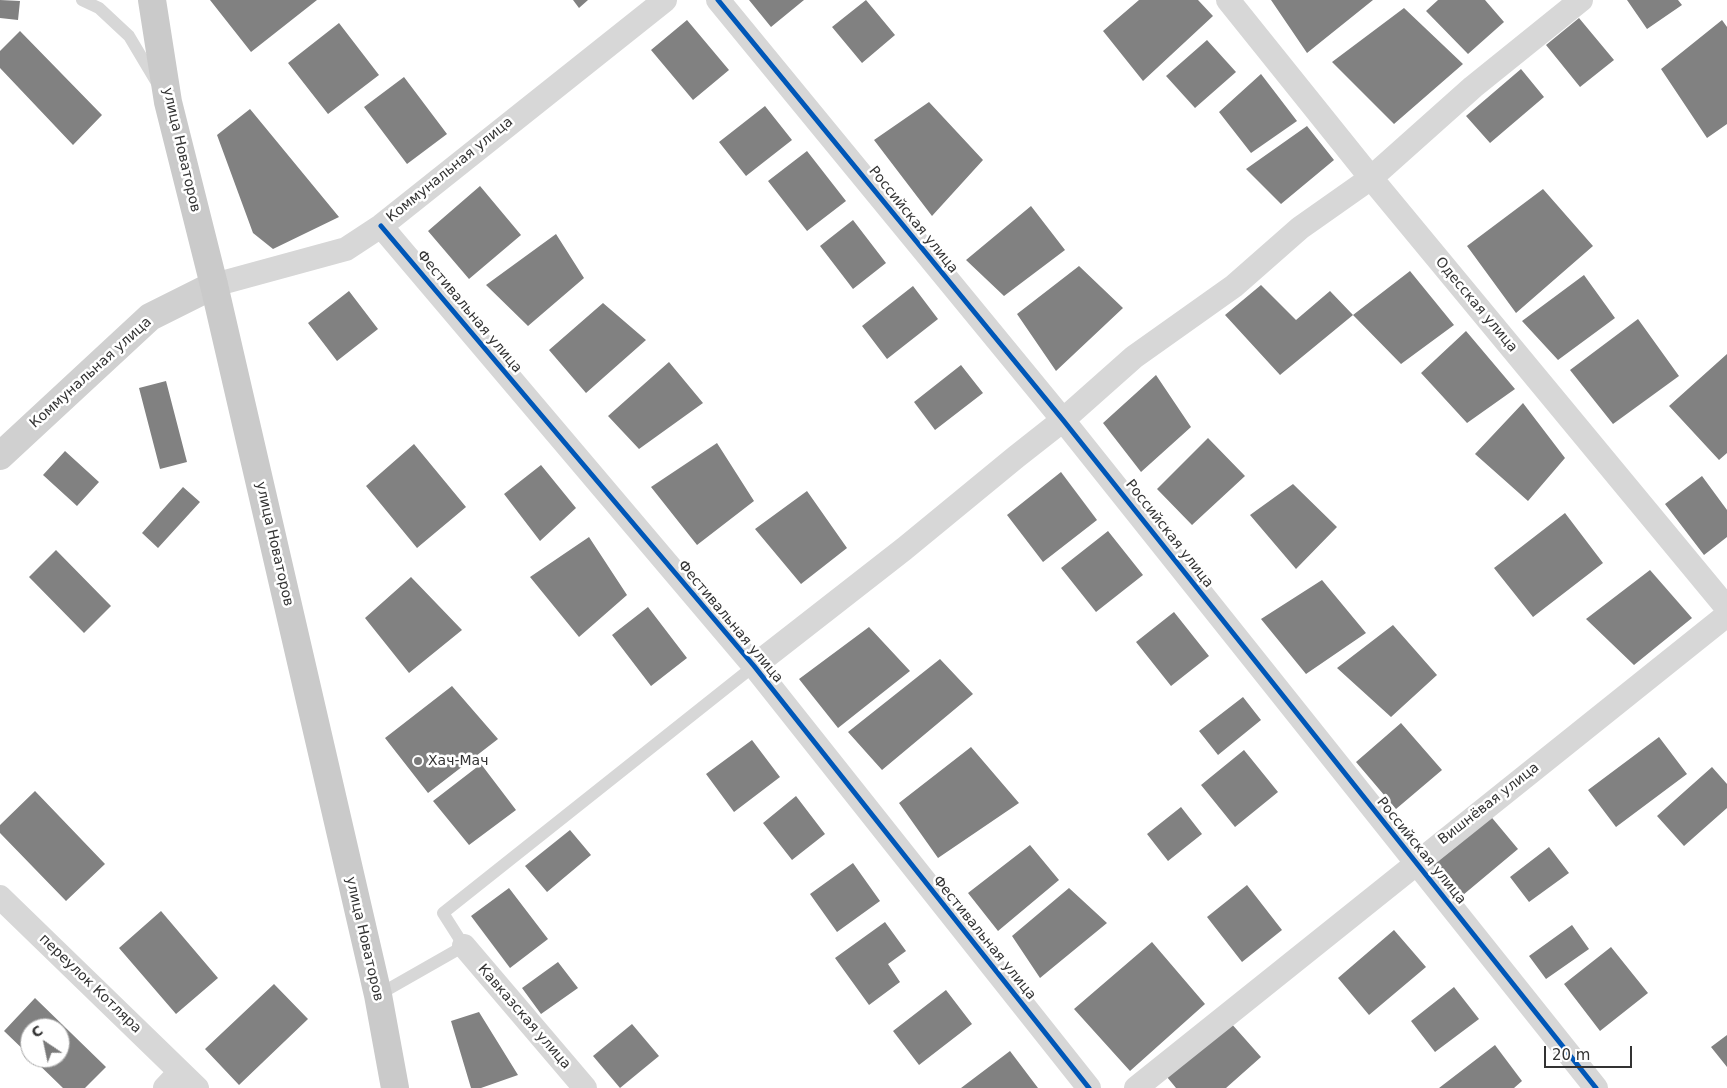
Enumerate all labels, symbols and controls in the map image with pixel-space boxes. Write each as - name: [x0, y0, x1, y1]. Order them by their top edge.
- street label: улица Новаторов: [159, 86, 203, 214]
- street label: Коммунальная улица: [383, 114, 517, 226]
- street label: Российская улица: [865, 163, 961, 277]
- street label: Фестивальная улица: [413, 247, 525, 377]
- street label: Одесская улица: [1431, 254, 1521, 356]
- street label: Коммунальная улица: [27, 314, 155, 432]
- street label: Российская улица: [1122, 477, 1216, 591]
- street label: улица Новаторов: [252, 480, 296, 608]
- street label: Фестивальная улица: [674, 557, 786, 687]
- place label: Хач-Мач: [428, 753, 488, 769]
- marker: Хач-Мач: [412, 755, 424, 767]
- street label: Вишнёвая улица: [1435, 759, 1543, 849]
- street label: Российская улица: [1373, 794, 1469, 908]
- street label: Фестивальная улица: [929, 873, 1039, 1003]
- street label: улица Новаторов: [342, 875, 386, 1003]
- street label: переулок Котляра: [35, 931, 145, 1037]
- street label: Кавказская улица: [474, 961, 574, 1073]
- north arrow: [20, 1018, 70, 1068]
- text: С: [28, 1022, 46, 1041]
- scale bar: [1547, 1036, 1634, 1068]
- text: 20 m: [1552, 1046, 1590, 1064]

